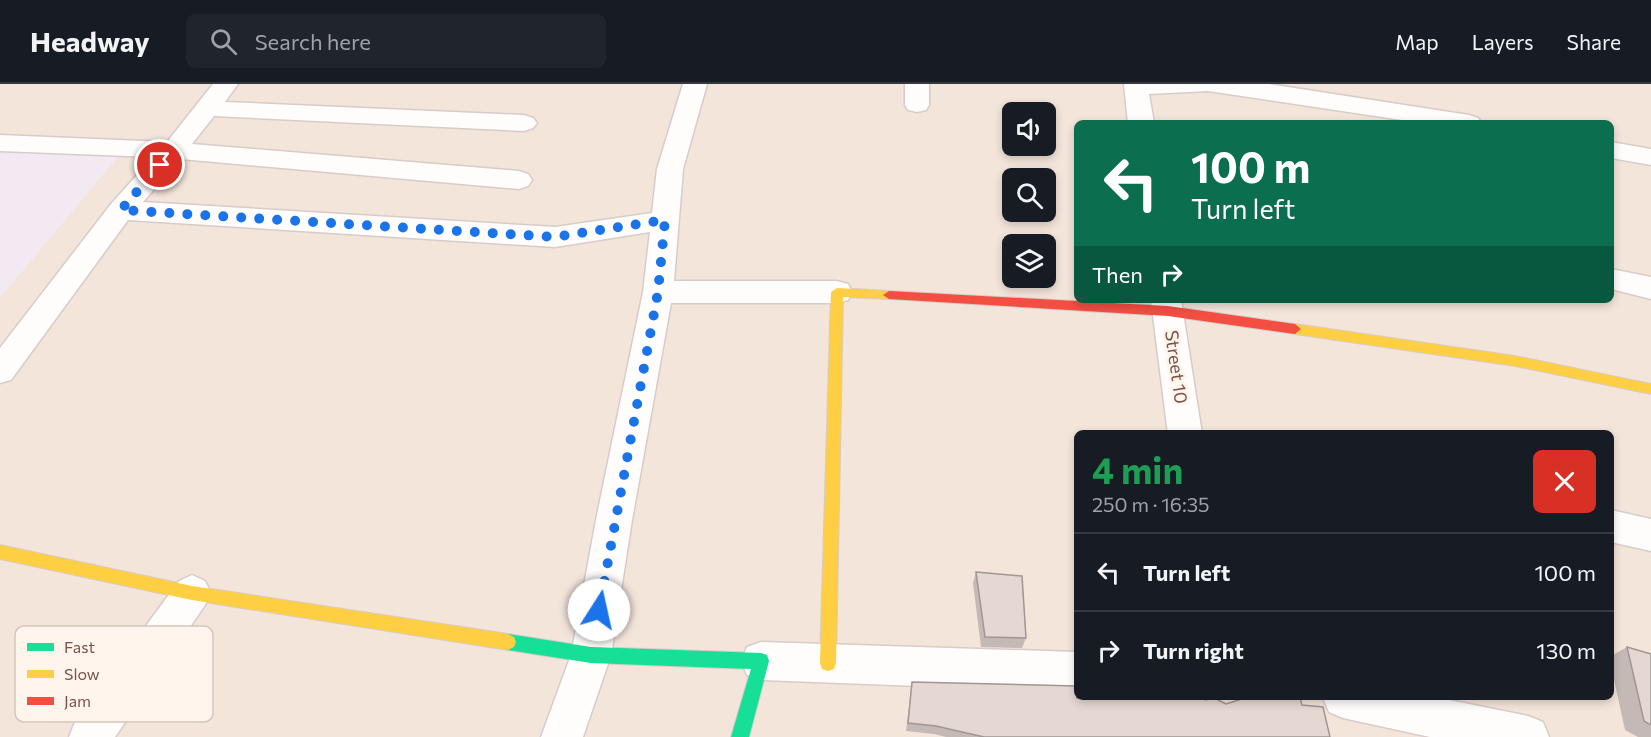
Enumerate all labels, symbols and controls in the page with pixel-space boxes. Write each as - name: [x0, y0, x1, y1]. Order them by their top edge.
- search box: [186, 14, 606, 68]
- text: Headway: [30, 24, 150, 58]
- icon: search: [207, 25, 240, 58]
- text: Search here: [255, 28, 371, 55]
- text: Map: [1395, 29, 1439, 54]
- text: Layers: [1472, 29, 1534, 54]
- text: Share: [1567, 29, 1621, 54]
- map controls: [1002, 102, 1056, 288]
- button: sound: [1002, 102, 1056, 156]
- pin: [134, 139, 185, 190]
- text: 100 m: [1191, 140, 1311, 192]
- icon: left: [1092, 144, 1170, 222]
- icon: arrive: [143, 148, 176, 181]
- button: search: [1002, 168, 1056, 222]
- text: Turn left: [1191, 192, 1295, 225]
- button: layers: [1002, 234, 1056, 288]
- icon: right: [1155, 258, 1188, 291]
- text: Then: [1092, 261, 1143, 288]
- street label: Street 10: [1161, 329, 1193, 405]
- text: 4 min: [1092, 447, 1183, 491]
- button: close: [1533, 450, 1596, 513]
- text: 250 m · 16:35: [1092, 492, 1210, 516]
- icon: left: [1092, 556, 1125, 589]
- text: Turn left: [1143, 559, 1230, 586]
- text: 100 m: [1534, 559, 1596, 586]
- position arrow: [567, 578, 631, 642]
- legend: [15, 626, 213, 722]
- icon: right: [1092, 634, 1125, 667]
- text: Fast: [64, 637, 95, 656]
- text: Turn right: [1143, 637, 1244, 664]
- text: 130 m: [1536, 637, 1596, 664]
- text: Slow: [64, 664, 100, 683]
- text: Jam: [64, 691, 91, 710]

